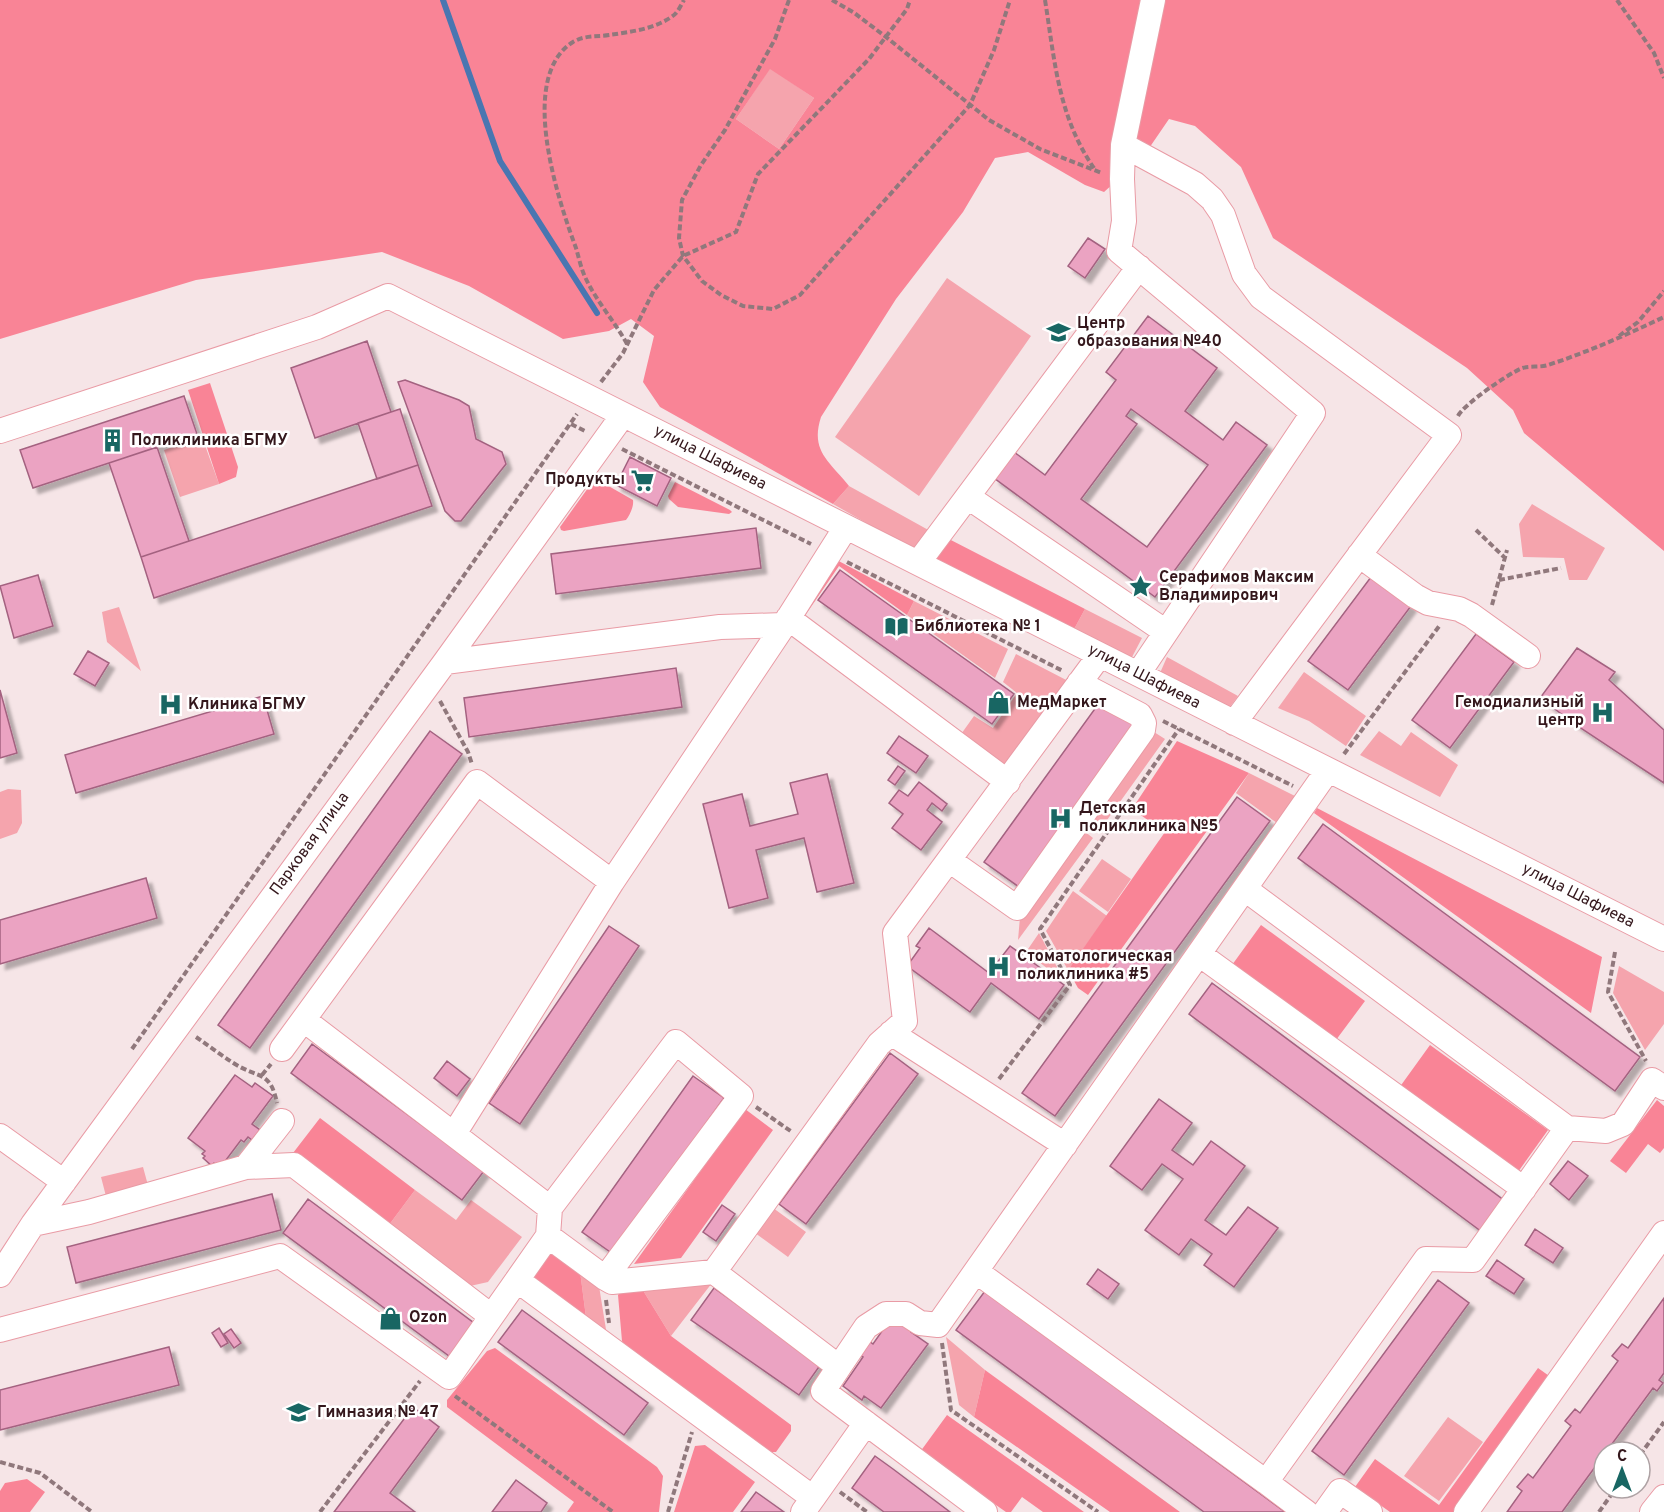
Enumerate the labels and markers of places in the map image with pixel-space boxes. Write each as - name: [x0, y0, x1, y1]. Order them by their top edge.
- place label: Центр образования №40: [1077, 314, 1222, 352]
- school or university icon: Центр образования №40: [1046, 320, 1072, 346]
- building icon: Поликлиника БГМУ: [100, 428, 126, 454]
- place label: Поликлиника БГМУ: [131, 431, 288, 451]
- supermarket icon: Продукты: [630, 467, 656, 493]
- place label: Продукты: [545, 470, 625, 490]
- place label: Серафимов Максим Владимирович: [1159, 568, 1314, 606]
- place icon: Серафимов Максим Владимирович: [1128, 574, 1154, 600]
- library icon: Библиотека № 1: [883, 614, 909, 640]
- place label: Библиотека № 1: [914, 617, 1041, 637]
- shop icon: МедМаркет: [986, 690, 1012, 716]
- hospital icon: Клиника БГМУ: [157, 692, 183, 718]
- place label: МедМаркет: [1017, 693, 1107, 713]
- place label: Гемодиализный центр: [1455, 693, 1584, 731]
- place label: Клиника БГМУ: [188, 695, 306, 715]
- hospital icon: Гемодиализный центр: [1589, 699, 1615, 725]
- place label: Детская поликлиника №5: [1079, 799, 1218, 837]
- hospital icon: Детская поликлиника №5: [1048, 805, 1074, 831]
- place label: Стоматологическая поликлиника #5: [1017, 947, 1172, 985]
- hospital icon: Стоматологическая поликлиника #5: [986, 953, 1012, 979]
- shop icon: Ozon: [378, 1305, 404, 1331]
- place label: Ozon: [409, 1308, 447, 1328]
- school or university icon: Гимназия № 47: [286, 1400, 312, 1426]
- place label: Гимназия № 47: [317, 1403, 438, 1423]

